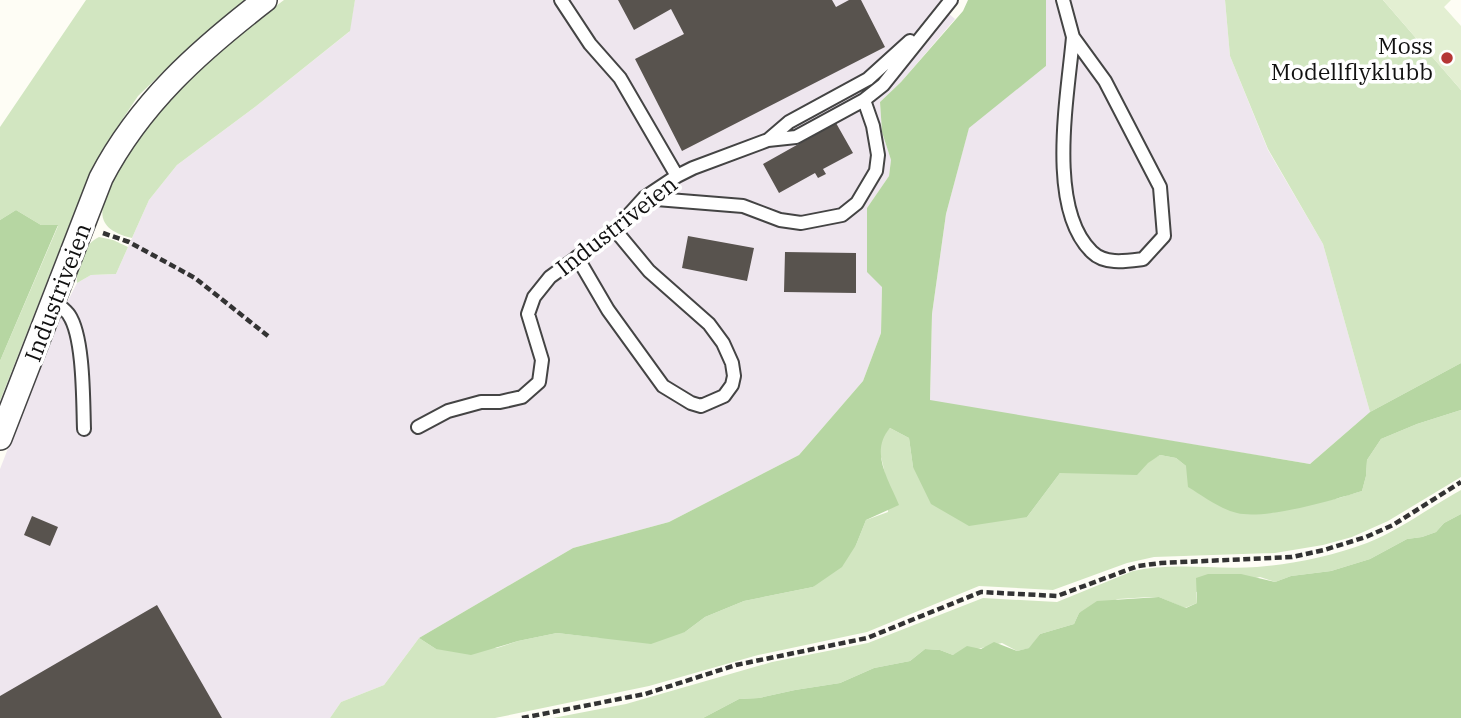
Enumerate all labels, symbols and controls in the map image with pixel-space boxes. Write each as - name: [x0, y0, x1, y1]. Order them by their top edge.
- place label: Moss Modellflyklubb: [1271, 30, 1433, 86]
- marker: Moss Modellflyklubb: [1439, 50, 1455, 66]
- street label: Industriveien: [549, 168, 683, 282]
- street label: Industriveien: [17, 218, 97, 366]

